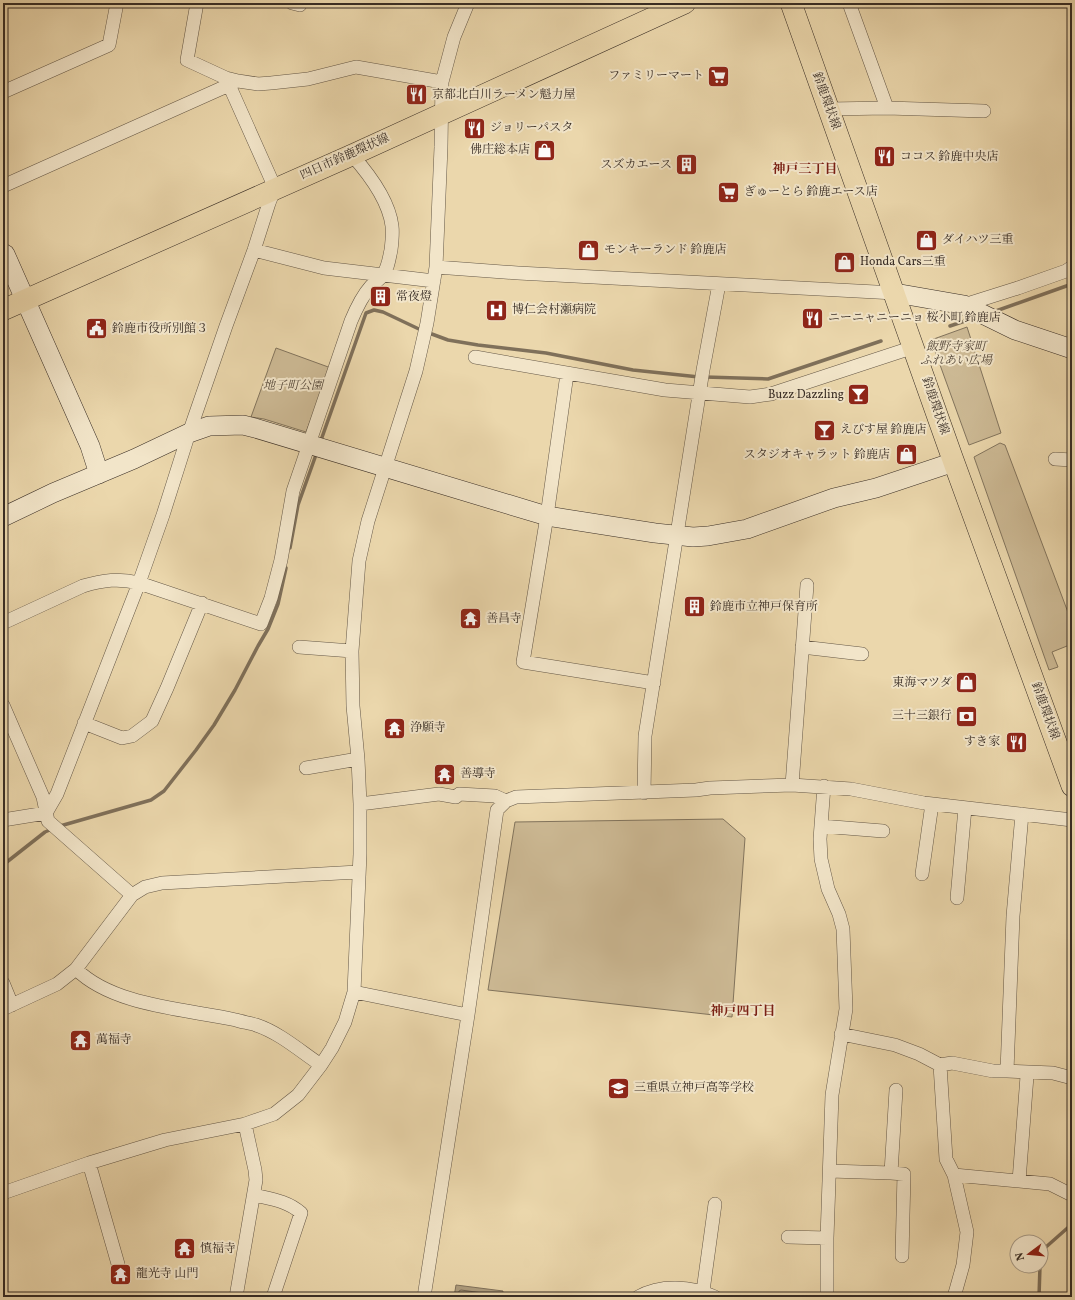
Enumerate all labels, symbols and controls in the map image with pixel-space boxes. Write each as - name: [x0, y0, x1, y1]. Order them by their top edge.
- supermarket icon: ファミリーマート: [706, 63, 732, 89]
- place label: ファミリーマート: [608, 68, 704, 84]
- street label: 鈴鹿環状線: [808, 69, 844, 132]
- restaurant icon: 京都北白川ラーメン魁力屋: [404, 82, 430, 108]
- place label: 京都北白川ラーメン魁力屋: [432, 87, 575, 103]
- restaurant icon: ジョリーパスタ: [461, 115, 487, 141]
- place label: ジョリーパスタ: [490, 120, 573, 136]
- street label: 四日市鈴鹿環状線: [298, 130, 392, 184]
- shop icon: 佛庄総本店: [532, 137, 558, 163]
- place label: 佛庄総本店: [470, 142, 530, 158]
- restaurant icon: ココス 鈴鹿中央店: [871, 144, 897, 170]
- place label: ココス 鈴鹿中央店: [900, 149, 998, 165]
- building icon: スズカエース: [674, 152, 700, 178]
- place label: スズカエース: [601, 157, 672, 173]
- district label: 神戸三丁目: [772, 161, 838, 179]
- supermarket icon: ぎゅーとら 鈴鹿エース店: [715, 179, 741, 205]
- place label: ぎゅーとら 鈴鹿エース店: [744, 184, 878, 200]
- shop icon: ダイハツ三重: [913, 227, 939, 253]
- place label: ダイハツ三重: [942, 232, 1014, 248]
- shop icon: モンキーランド 鈴鹿店: [575, 237, 601, 263]
- place label: モンキーランド 鈴鹿店: [604, 242, 726, 258]
- shop icon: Honda Cars三重: [832, 249, 858, 275]
- place label: Honda Cars三重: [860, 254, 946, 270]
- building icon: 常夜燈: [368, 284, 394, 310]
- place label: 常夜燈: [396, 289, 432, 305]
- hospital icon: 博仁会村瀬病院: [484, 297, 510, 323]
- place label: 博仁会村瀬病院: [512, 302, 596, 318]
- restaurant icon: ニーニャニーニョ 桜小町 鈴鹿店: [799, 305, 825, 331]
- place label: ニーニャニーニョ 桜小町 鈴鹿店: [828, 310, 1001, 326]
- public building icon: 鈴鹿市役所別館３: [83, 316, 109, 342]
- place label: 鈴鹿市役所別館３: [111, 321, 208, 337]
- park label: 飯野寺家町 ふれあい広場: [920, 339, 993, 369]
- street label: 鈴鹿環状線: [917, 374, 952, 437]
- park label: 地子町公園: [263, 378, 325, 394]
- bar icon: Buzz Dazzling: [846, 382, 872, 408]
- place label: Buzz Dazzling: [768, 387, 844, 403]
- bar icon: えびす屋 鈴鹿店: [812, 417, 838, 443]
- place label: えびす屋 鈴鹿店: [840, 422, 926, 438]
- shop icon: スタジオキャラット 鈴鹿店: [893, 442, 919, 468]
- place label: スタジオキャラット 鈴鹿店: [744, 447, 890, 463]
- building icon: 鈴鹿市立神戸保育所: [682, 594, 708, 620]
- place label: 鈴鹿市立神戸保育所: [709, 599, 818, 615]
- temple icon: 善昌寺: [457, 606, 483, 632]
- place label: 善昌寺: [486, 611, 522, 627]
- shop icon: 東海マツダ: [954, 670, 980, 696]
- place label: 東海マツダ: [892, 675, 952, 691]
- street label: 鈴鹿環状線: [1027, 679, 1063, 742]
- bank icon: 三十三銀行: [954, 703, 980, 729]
- place label: 三十三銀行: [892, 708, 952, 724]
- temple icon: 浄願寺: [382, 715, 408, 741]
- place label: 浄願寺: [410, 720, 446, 736]
- restaurant icon: すき家: [1003, 729, 1029, 755]
- place label: すき家: [964, 734, 1000, 750]
- temple icon: 善導寺: [432, 761, 458, 787]
- place label: 善導寺: [460, 766, 496, 782]
- district label: 神戸四丁目: [710, 1003, 776, 1021]
- temple icon: 萬福寺: [68, 1027, 94, 1053]
- place label: 萬福寺: [96, 1032, 132, 1048]
- school or university icon: 三重県立神戸高等学校: [605, 1075, 631, 1101]
- place label: 三重県立神戸高等学校: [634, 1080, 754, 1096]
- north arrow: [1009, 1234, 1049, 1274]
- temple icon: 慎福寺: [172, 1236, 198, 1262]
- place label: 慎福寺: [200, 1241, 236, 1257]
- text: N: [1013, 1250, 1029, 1262]
- temple icon: 龍光寺 山門: [107, 1261, 133, 1287]
- place label: 龍光寺 山門: [136, 1266, 198, 1282]

